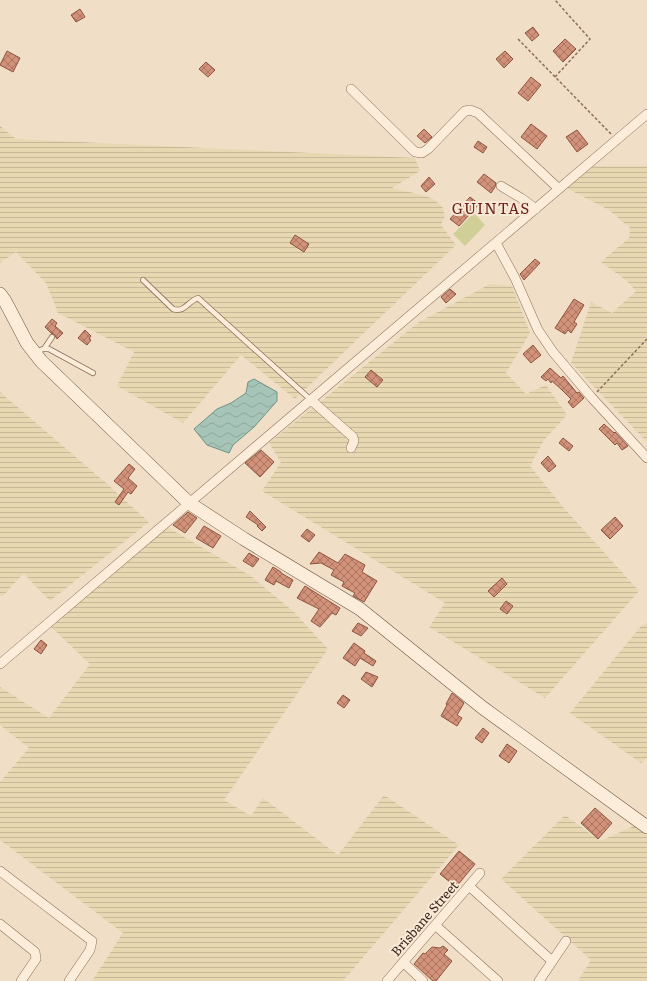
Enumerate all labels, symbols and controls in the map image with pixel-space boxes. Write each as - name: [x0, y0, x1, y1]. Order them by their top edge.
- district label: GUINTAS: [452, 196, 530, 219]
- street label: Brisbane Street: [386, 876, 463, 960]

